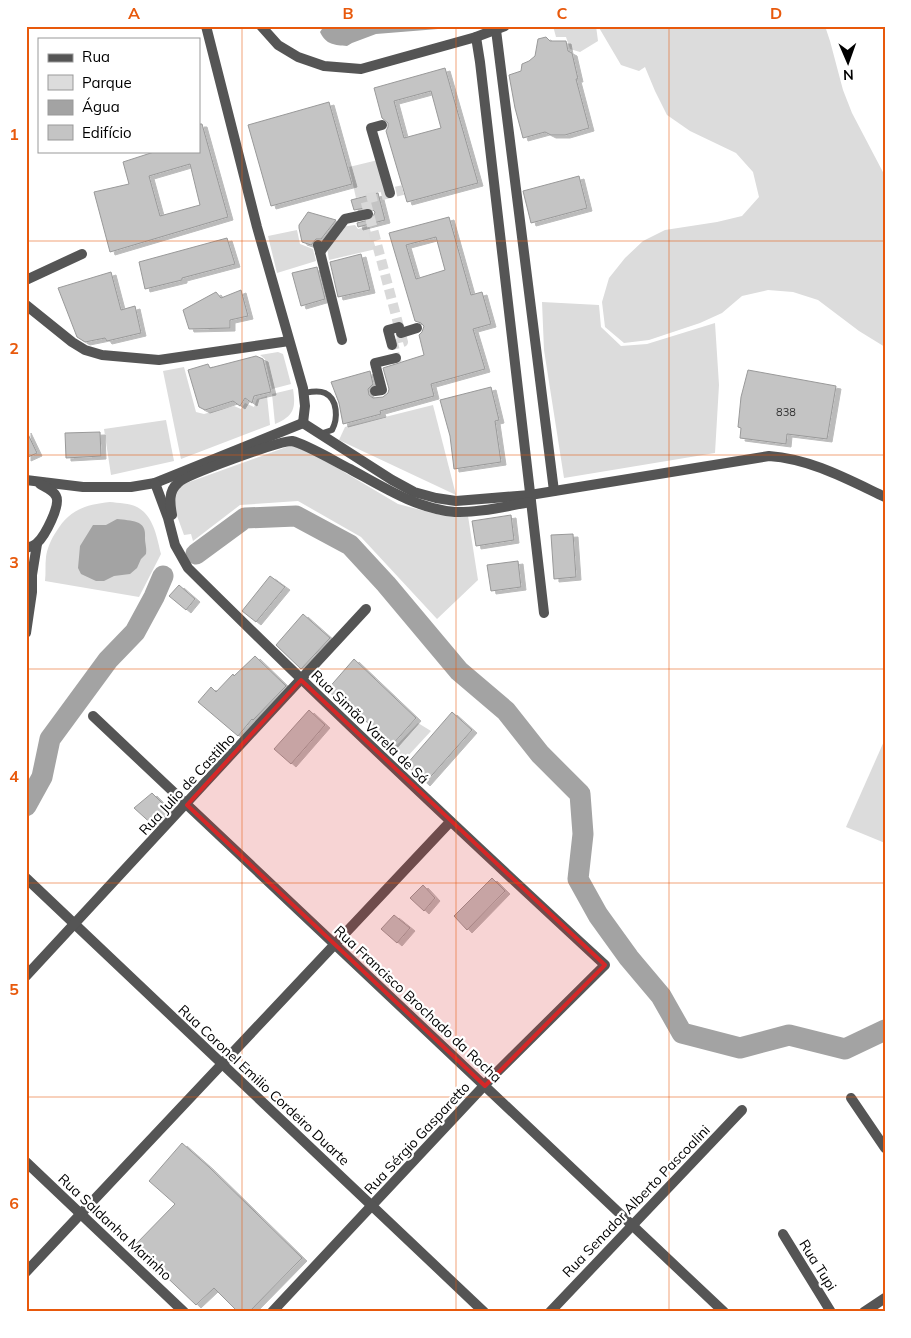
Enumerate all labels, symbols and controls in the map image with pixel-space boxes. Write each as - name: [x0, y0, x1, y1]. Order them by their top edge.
- text: A: [128, 3, 140, 23]
- text: B: [342, 3, 354, 23]
- text: C: [557, 3, 568, 23]
- text: D: [770, 3, 782, 23]
- legend: [38, 38, 200, 152]
- north arrow: [824, 38, 874, 88]
- text: Rua: [82, 47, 110, 66]
- text: N: [843, 66, 854, 84]
- text: Parque: [82, 73, 132, 92]
- text: Água: [82, 97, 120, 116]
- text: Edifício: [82, 123, 132, 142]
- text: 1: [9, 124, 19, 144]
- text: 2: [9, 338, 19, 358]
- house number: 838: [776, 405, 796, 419]
- text: 3: [9, 552, 19, 572]
- street label: Rua Simão Varela de Sá: [308, 666, 432, 788]
- street label: Rua Julio de Castilho: [135, 729, 239, 839]
- text: 4: [9, 766, 19, 786]
- street label: Rua Francisco Brochado da Rocha: [331, 922, 505, 1086]
- text: 5: [9, 979, 19, 999]
- street label: Rua Coronel Emilio Cordeiro Duarte: [175, 1001, 353, 1169]
- street label: Rua Sérgio Gasparetto: [360, 1078, 474, 1198]
- street label: Rua Senador Alberto Pascoalini: [558, 1121, 714, 1281]
- street label: Rua Saldanha Marinho: [54, 1170, 176, 1284]
- text: 6: [9, 1193, 19, 1213]
- street label: Rua Tupi: [795, 1236, 841, 1294]

